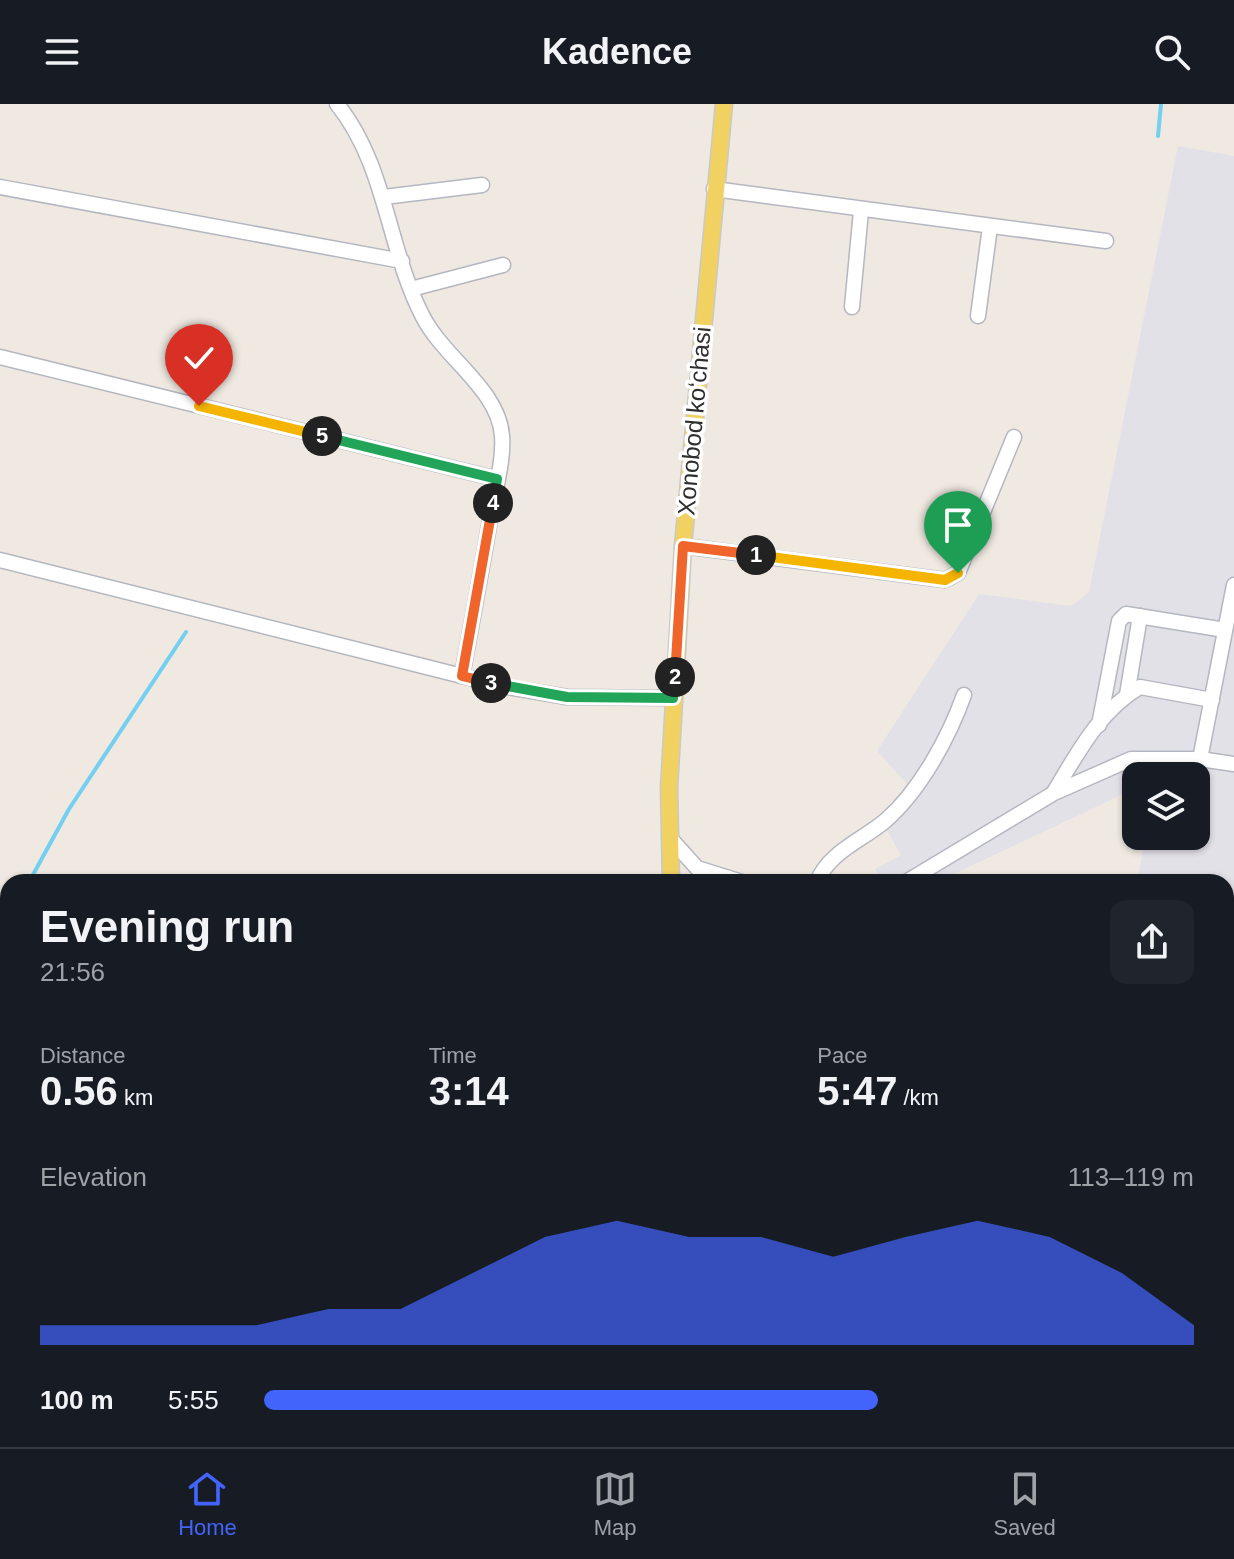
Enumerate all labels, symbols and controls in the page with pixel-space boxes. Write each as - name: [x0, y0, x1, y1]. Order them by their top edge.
- icon: menu: [40, 30, 84, 74]
- icon: search: [1150, 30, 1194, 74]
- text: Kadence: [542, 31, 692, 72]
- pin: [165, 324, 233, 406]
- street label: Xonobod koʻchasi: [672, 325, 716, 517]
- icon: check: [177, 336, 221, 380]
- pin: 5: [302, 416, 342, 456]
- text: 5: [316, 423, 328, 448]
- pin: 4: [473, 483, 513, 523]
- text: 4: [487, 490, 499, 515]
- pin: [924, 491, 992, 573]
- icon: arrive: [936, 503, 980, 547]
- pin: 1: [736, 535, 776, 575]
- text: 1: [750, 542, 762, 567]
- pin: 2: [655, 657, 695, 697]
- pin: 3: [471, 663, 511, 703]
- text: 2: [669, 664, 681, 689]
- text: 3: [485, 670, 497, 695]
- map controls: [1122, 762, 1210, 850]
- button: layers: [1122, 762, 1210, 850]
- button: share: [1110, 900, 1194, 984]
- text: Evening run: [40, 902, 294, 951]
- text: 21:56: [40, 957, 105, 987]
- text: Distance: [40, 1043, 126, 1068]
- text: Time: [429, 1043, 477, 1068]
- text: Pace: [817, 1043, 867, 1068]
- text: 0.56: [40, 1069, 118, 1113]
- text: 3:14: [429, 1069, 509, 1113]
- text: 5:47: [817, 1069, 897, 1113]
- text: km: [118, 1085, 153, 1110]
- text: /km: [897, 1085, 939, 1110]
- text: Elevation: [40, 1162, 147, 1192]
- text: 113–119 m: [1068, 1162, 1194, 1192]
- text: 100 m: [40, 1385, 114, 1415]
- text: 5:55: [168, 1385, 219, 1415]
- tab: Home: [178, 1467, 237, 1541]
- tab: Map: [593, 1467, 637, 1541]
- tab: Saved: [993, 1467, 1056, 1541]

